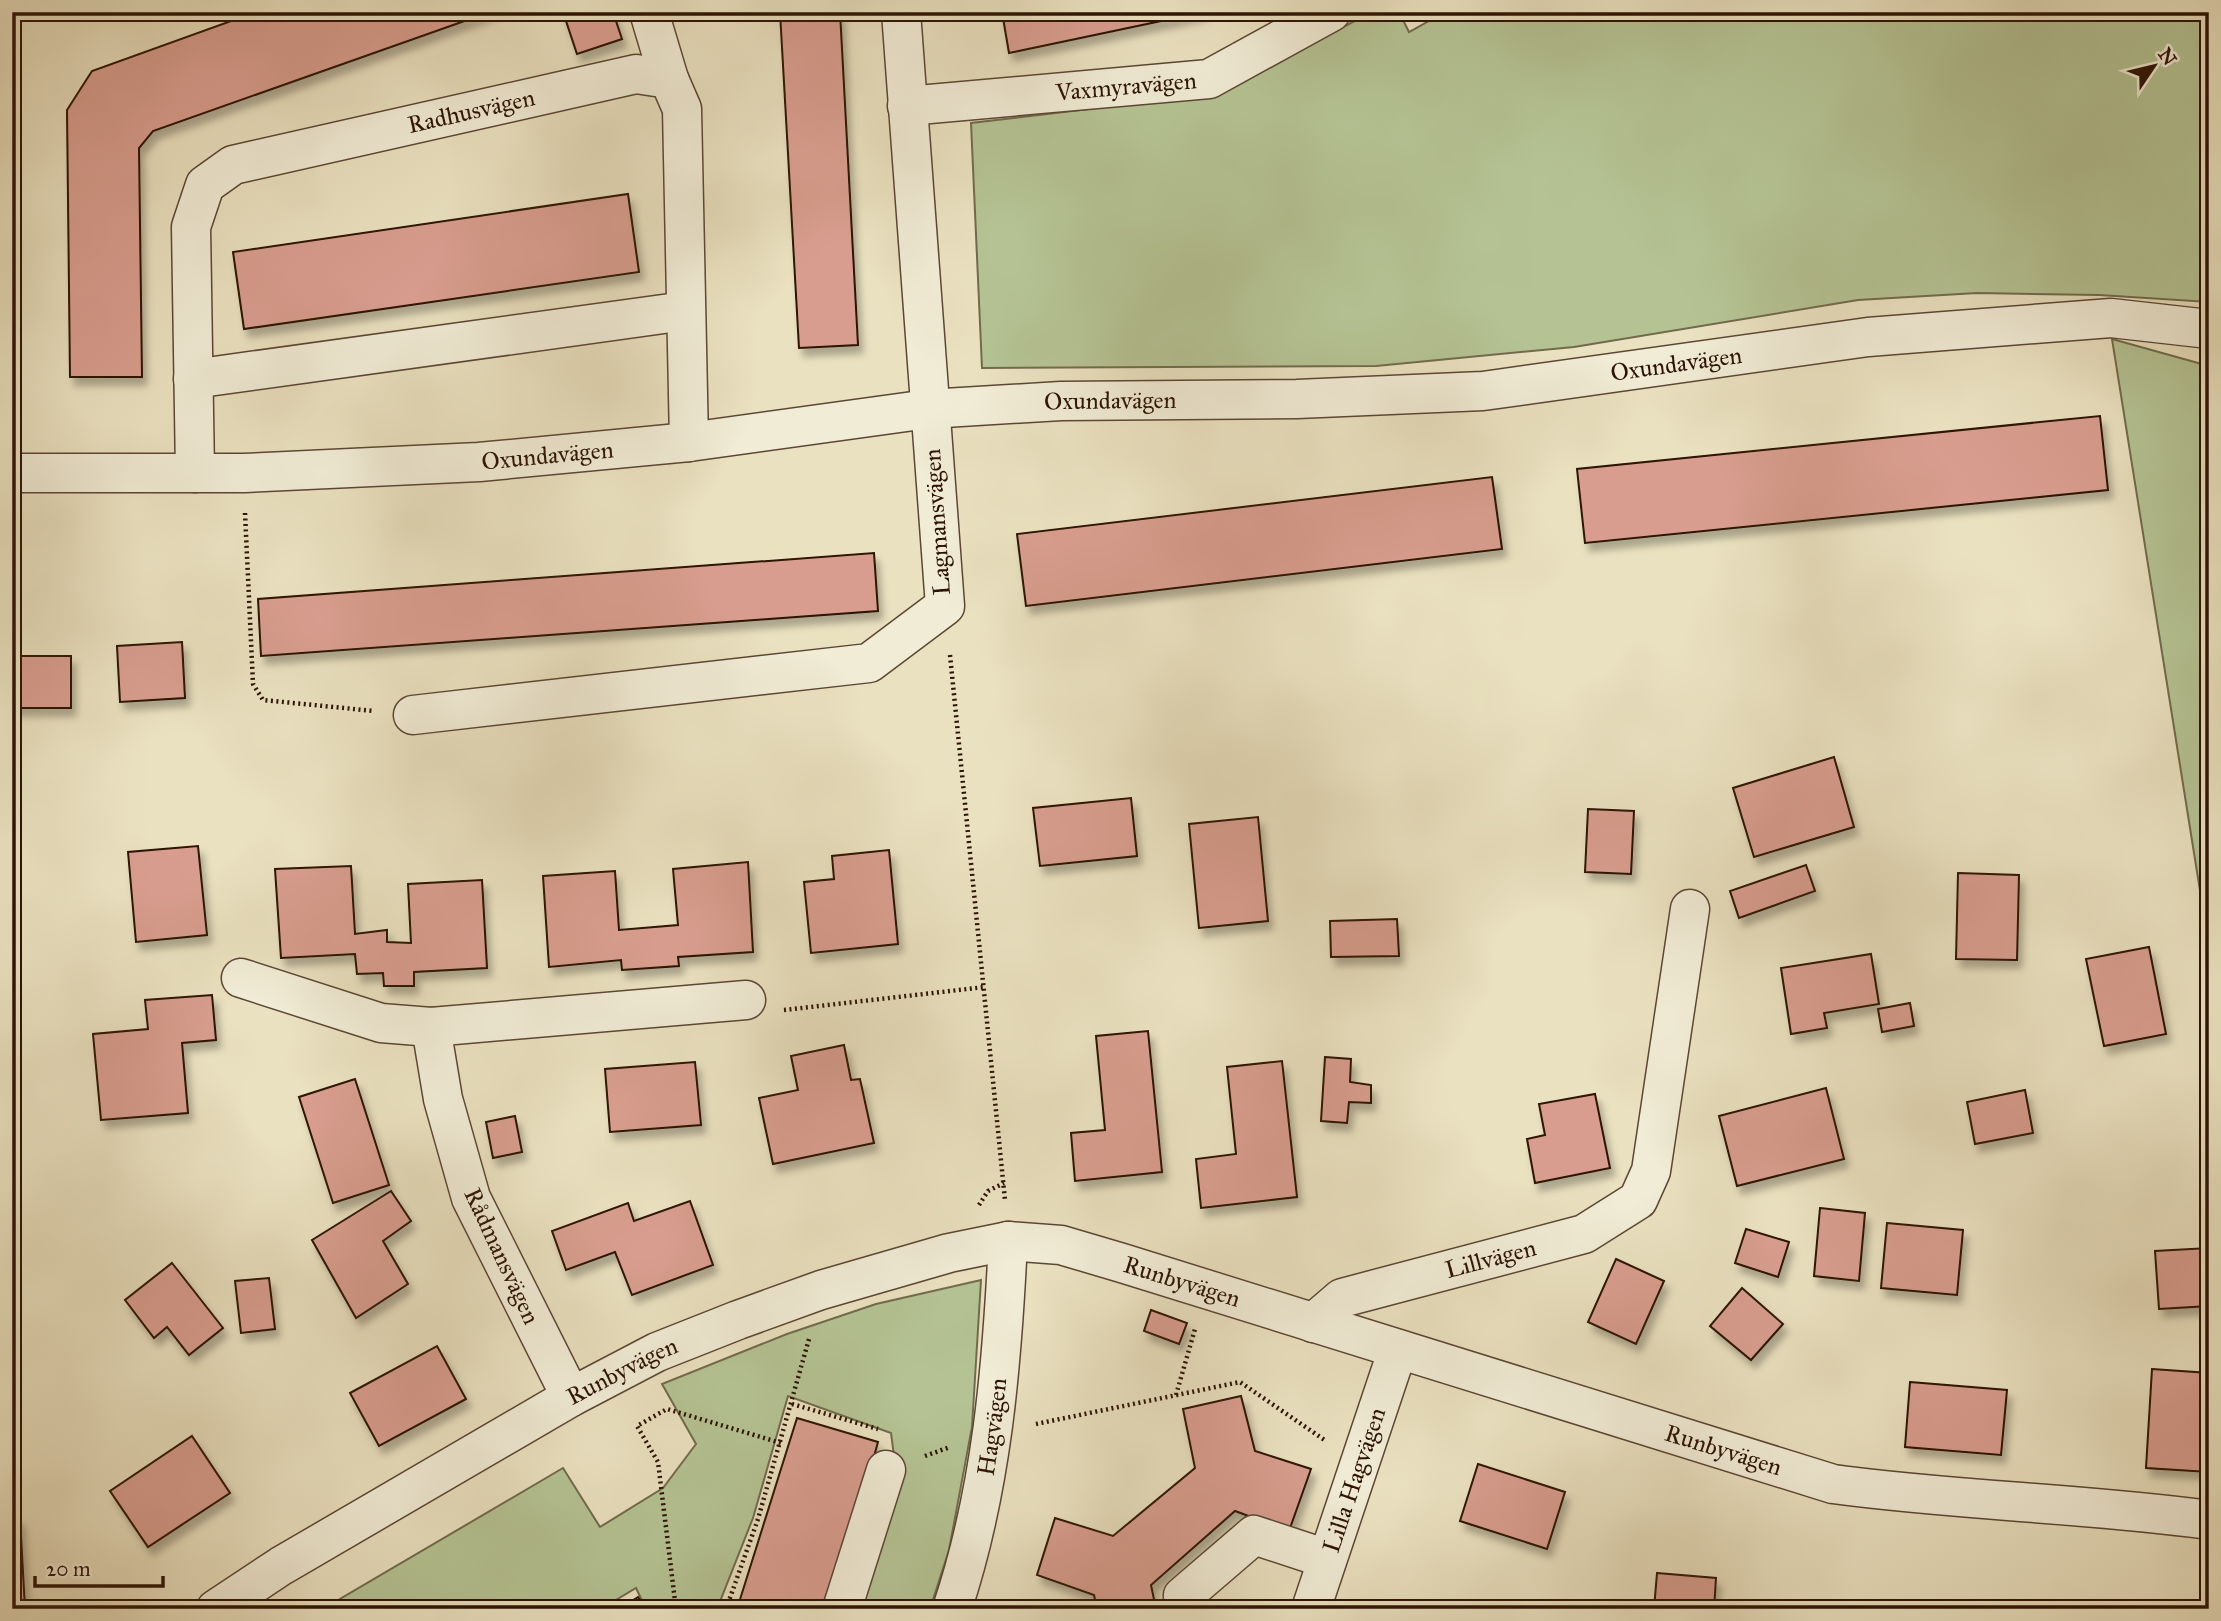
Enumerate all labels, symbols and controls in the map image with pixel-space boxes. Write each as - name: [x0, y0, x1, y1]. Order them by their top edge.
- north arrow: [2120, 32, 2190, 102]
- text: N: [2153, 43, 2182, 70]
- street label: Vaxmyravägen: [1053, 65, 1198, 108]
- street label: Radhusvägen: [405, 82, 538, 140]
- street label: Oxundavägen: [1609, 340, 1744, 388]
- street label: Oxundavägen: [1043, 385, 1177, 417]
- street label: Oxundavägen: [480, 434, 615, 477]
- street label: Lagmansvägen: [917, 448, 957, 596]
- street label: Rådmansvägen: [457, 1183, 547, 1329]
- street label: Lillvägen: [1442, 1232, 1539, 1285]
- street label: Runbyvägen: [1120, 1249, 1244, 1314]
- street label: Runbyvägen: [561, 1330, 682, 1412]
- street label: Hagvägen: [971, 1376, 1013, 1478]
- street label: Lilla Hagvägen: [1316, 1404, 1392, 1556]
- street label: Runbyvägen: [1661, 1418, 1786, 1482]
- scale bar: [35, 1544, 163, 1588]
- text: 20 m: [46, 1556, 91, 1582]

